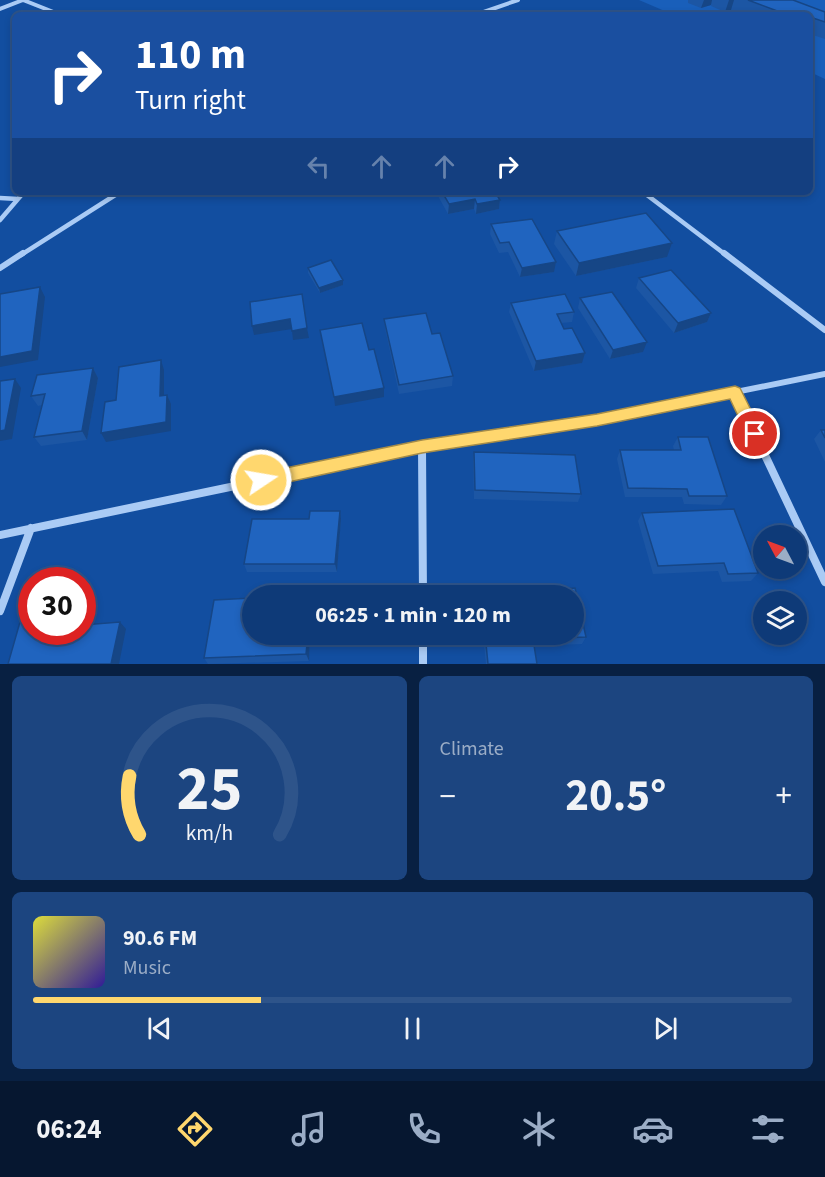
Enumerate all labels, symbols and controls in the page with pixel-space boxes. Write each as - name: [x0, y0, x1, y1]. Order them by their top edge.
- text: 110 m: [135, 25, 246, 85]
- icon: right: [36, 36, 114, 114]
- text: Turn right: [135, 81, 246, 120]
- icon: left: [302, 150, 335, 183]
- icon: ahead: [365, 150, 398, 183]
- icon: ahead: [428, 150, 461, 183]
- icon: right: [491, 150, 524, 183]
- pin: [729, 408, 780, 459]
- icon: arrive: [738, 417, 771, 450]
- position arrow: [229, 448, 293, 512]
- north arrow: [753, 525, 807, 579]
- map controls: [753, 525, 807, 645]
- speed limit sign: 30: [18, 567, 96, 645]
- button: layers: [753, 591, 807, 645]
- text: 06:25 · 1 min · 120 m: [315, 599, 511, 631]
- text: Climate: [440, 735, 504, 763]
- text: 25: [176, 745, 242, 834]
- text: 20.5°: [565, 764, 666, 828]
- text: −: [440, 773, 456, 820]
- text: +: [776, 773, 792, 820]
- text: km/h: [185, 818, 233, 849]
- text: 90.6 FM: [123, 922, 197, 954]
- text: Music: [123, 954, 171, 982]
- icon: previous: [143, 1012, 176, 1045]
- icon: pause: [396, 1012, 429, 1045]
- icon: next: [649, 1012, 682, 1045]
- icon: directions: [174, 1108, 216, 1150]
- icon: music: [288, 1108, 330, 1150]
- icon: phone: [403, 1108, 445, 1150]
- icon: climate: [518, 1108, 560, 1150]
- icon: car: [632, 1108, 674, 1150]
- icon: filters: [747, 1108, 789, 1150]
- text: 06:24: [36, 1110, 101, 1149]

